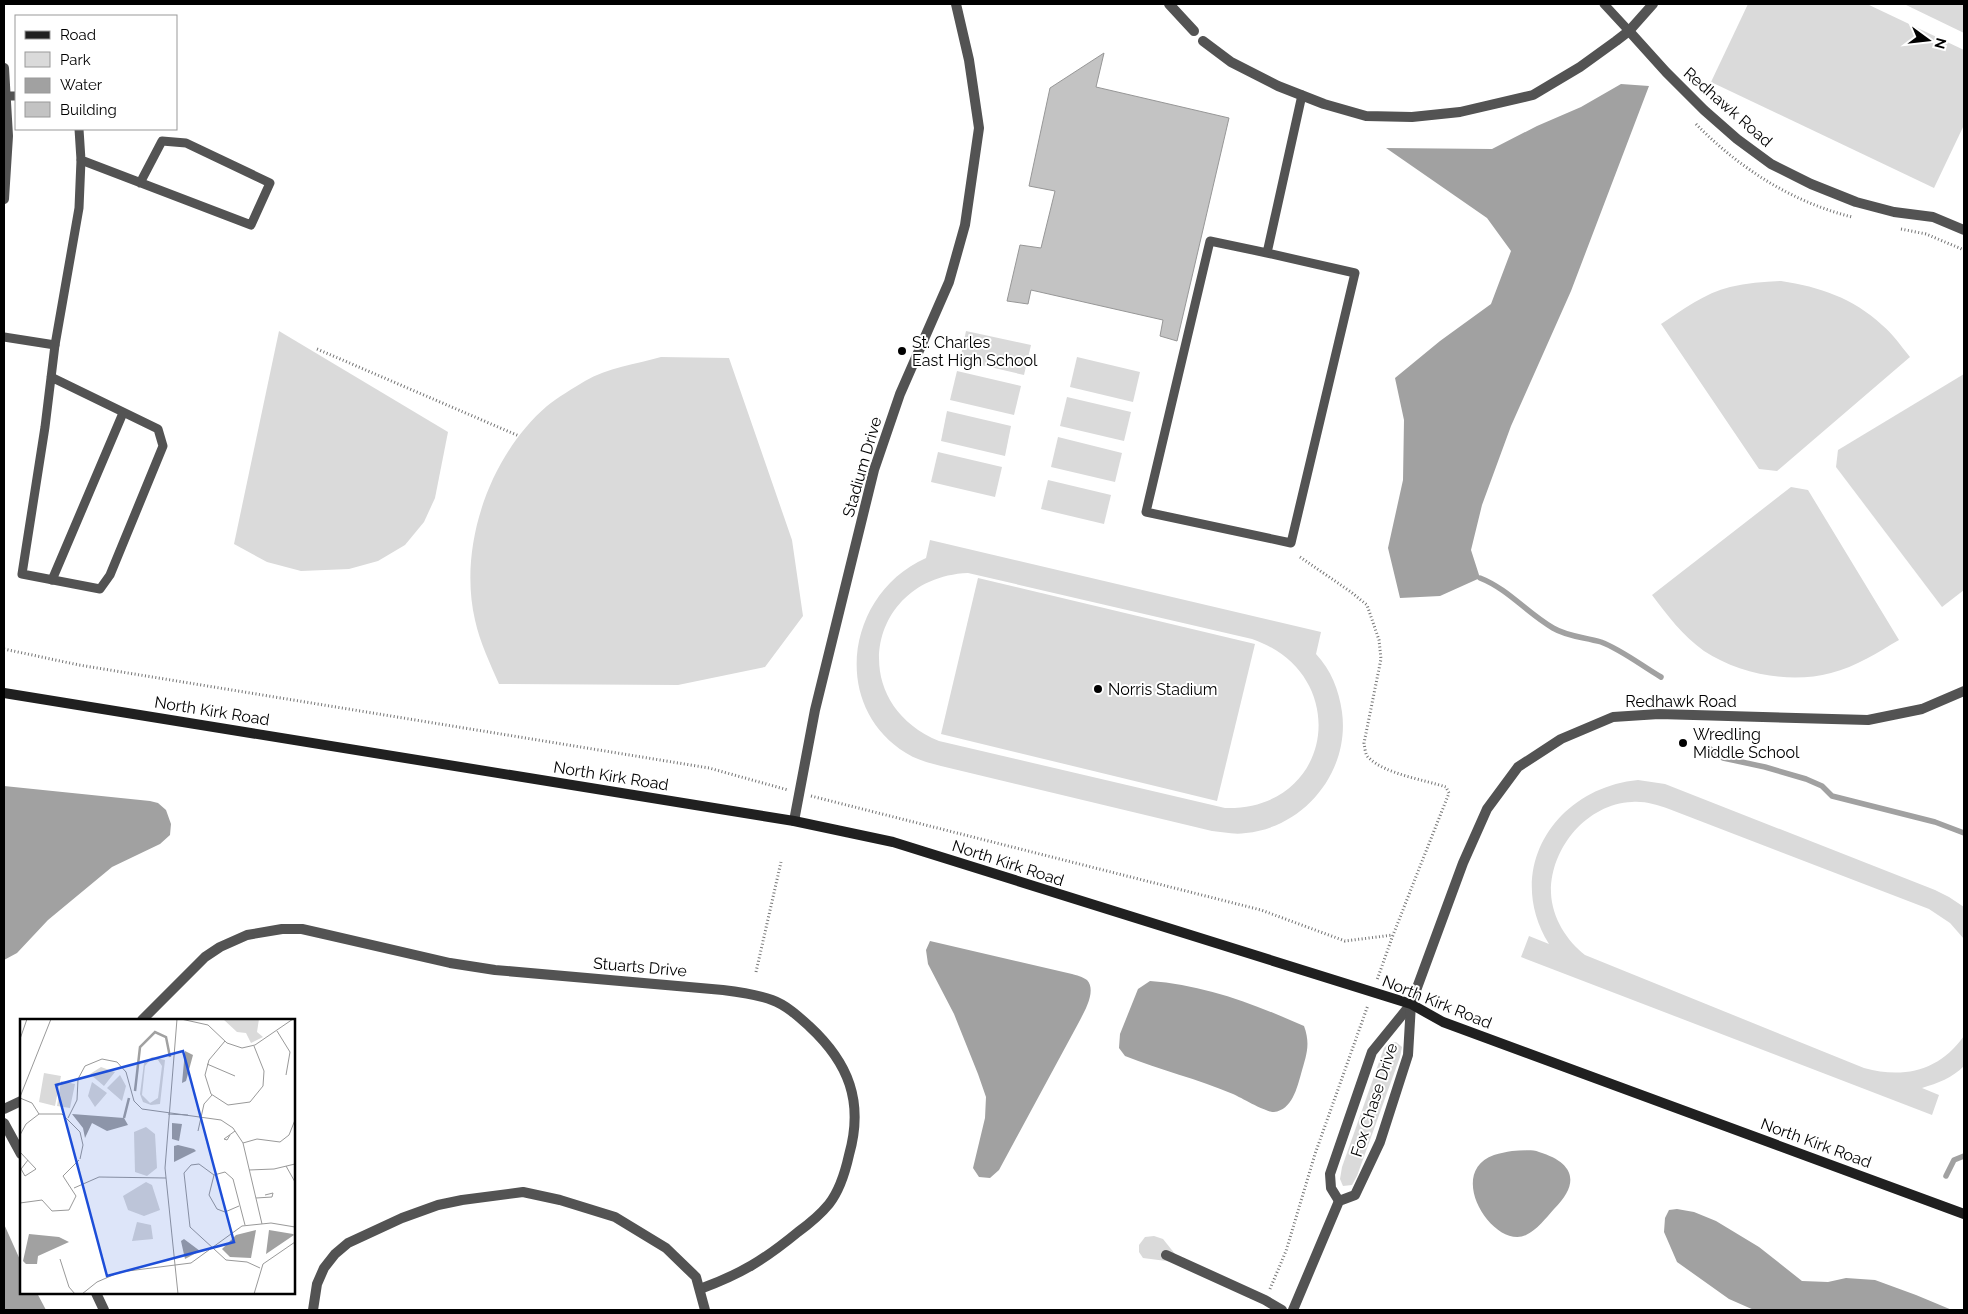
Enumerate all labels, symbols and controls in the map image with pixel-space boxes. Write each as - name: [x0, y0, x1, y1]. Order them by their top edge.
- legend: [15, 15, 178, 130]
- north arrow: [1903, 15, 1953, 65]
- text: Road: [60, 26, 96, 44]
- text: N: [1931, 36, 1950, 51]
- text: Park: [60, 51, 91, 69]
- street label: Redhawk Road: [1680, 63, 1776, 151]
- text: Water: [60, 76, 103, 94]
- text: Building: [60, 101, 117, 119]
- place label: St. Charles East High School: [912, 333, 1038, 370]
- marker: St. Charles East High School: [896, 345, 908, 357]
- street label: Stadium Drive: [839, 415, 885, 519]
- place label: Norris Stadium: [1108, 680, 1218, 699]
- marker: Norris Stadium: [1092, 683, 1104, 695]
- street label: Redhawk Road: [1625, 692, 1737, 711]
- street label: North Kirk Road: [153, 693, 271, 729]
- place label: Wredling Middle School: [1693, 725, 1800, 762]
- marker: Wredling Middle School: [1677, 737, 1689, 749]
- street label: North Kirk Road: [552, 758, 670, 794]
- street label: North Kirk Road: [950, 836, 1066, 890]
- street label: Stuarts Drive: [592, 953, 688, 981]
- street label: North Kirk Road: [1379, 971, 1495, 1033]
- inset map: [20, 1019, 295, 1294]
- street label: Fox Chase Drive: [1347, 1041, 1401, 1159]
- street label: North Kirk Road: [1758, 1114, 1874, 1172]

